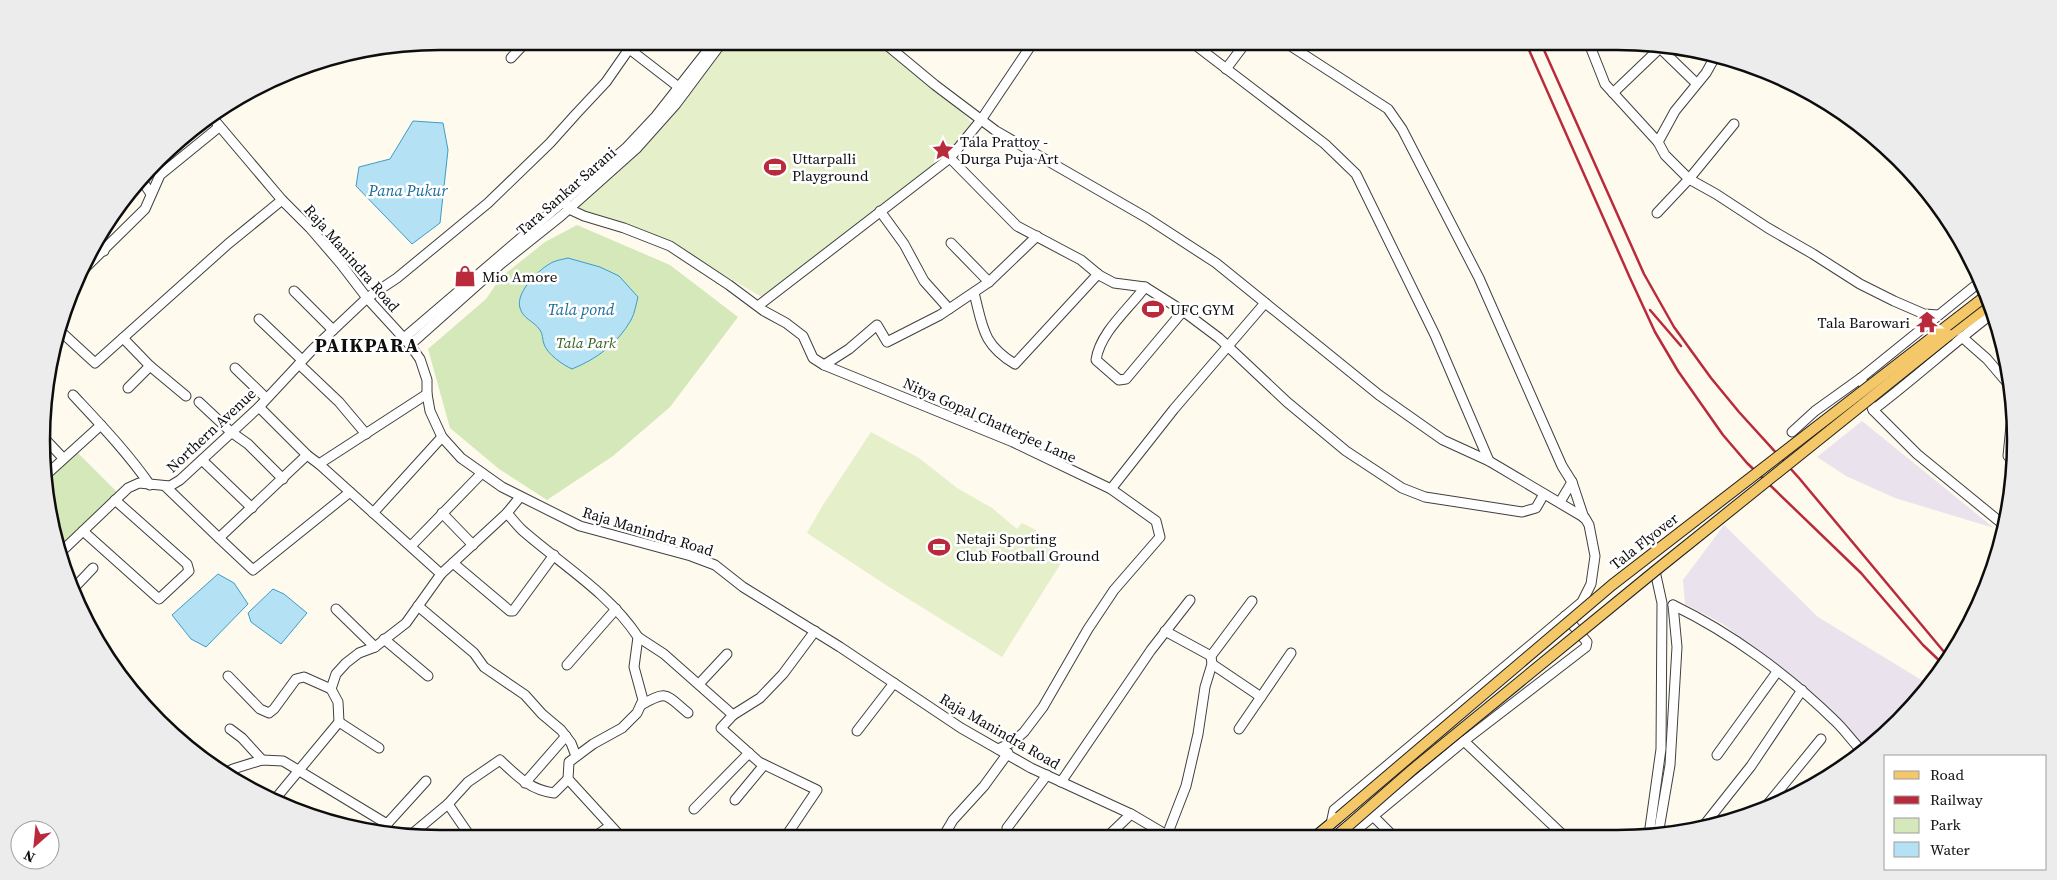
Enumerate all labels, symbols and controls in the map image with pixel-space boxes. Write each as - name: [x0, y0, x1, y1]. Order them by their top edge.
- place label: Tala Prattoy - Durga Puja Art: [960, 131, 1059, 169]
- place icon: Tala Prattoy - Durga Puja Art: [930, 137, 956, 163]
- street label: Tara Sankar Sarani: [512, 142, 620, 240]
- place label: Uttarpalli Playground: [792, 148, 869, 186]
- sports icon: Uttarpalli Playground: [762, 154, 788, 180]
- water label: Pana Pukur: [367, 179, 448, 201]
- street label: Raja Manindra Road: [299, 200, 405, 317]
- shop icon: Mio Amore: [452, 263, 478, 289]
- place label: Mio Amore: [482, 266, 558, 287]
- sports icon: UFC GYM: [1140, 296, 1166, 322]
- water label: Tala pond: [548, 298, 615, 320]
- place label: UFC GYM: [1170, 299, 1235, 320]
- temple icon: Tala Barowari: [1914, 309, 1940, 335]
- place label: Tala Barowari: [1817, 312, 1910, 333]
- district label: PAIKPARA: [315, 331, 419, 359]
- park label: Tala Park: [556, 332, 617, 353]
- street label: Nitya Gopal Chatterjee Lane: [900, 372, 1080, 468]
- street label: Northern Avenue: [162, 383, 261, 477]
- street label: Raja Manindra Road: [580, 501, 717, 561]
- street label: Tala Flyover: [1605, 507, 1683, 574]
- place label: Netaji Sporting Club Football Ground: [956, 528, 1100, 566]
- sports icon: Netaji Sporting Club Football Ground: [926, 534, 952, 560]
- street label: Raja Manindra Road: [936, 688, 1065, 774]
- legend: [1884, 755, 2047, 870]
- text: Road: [1930, 764, 1964, 785]
- text: Railway: [1930, 789, 1983, 810]
- text: Park: [1930, 814, 1962, 835]
- north arrow: [10, 820, 60, 870]
- text: Water: [1930, 839, 1971, 860]
- text: N: [20, 845, 38, 868]

